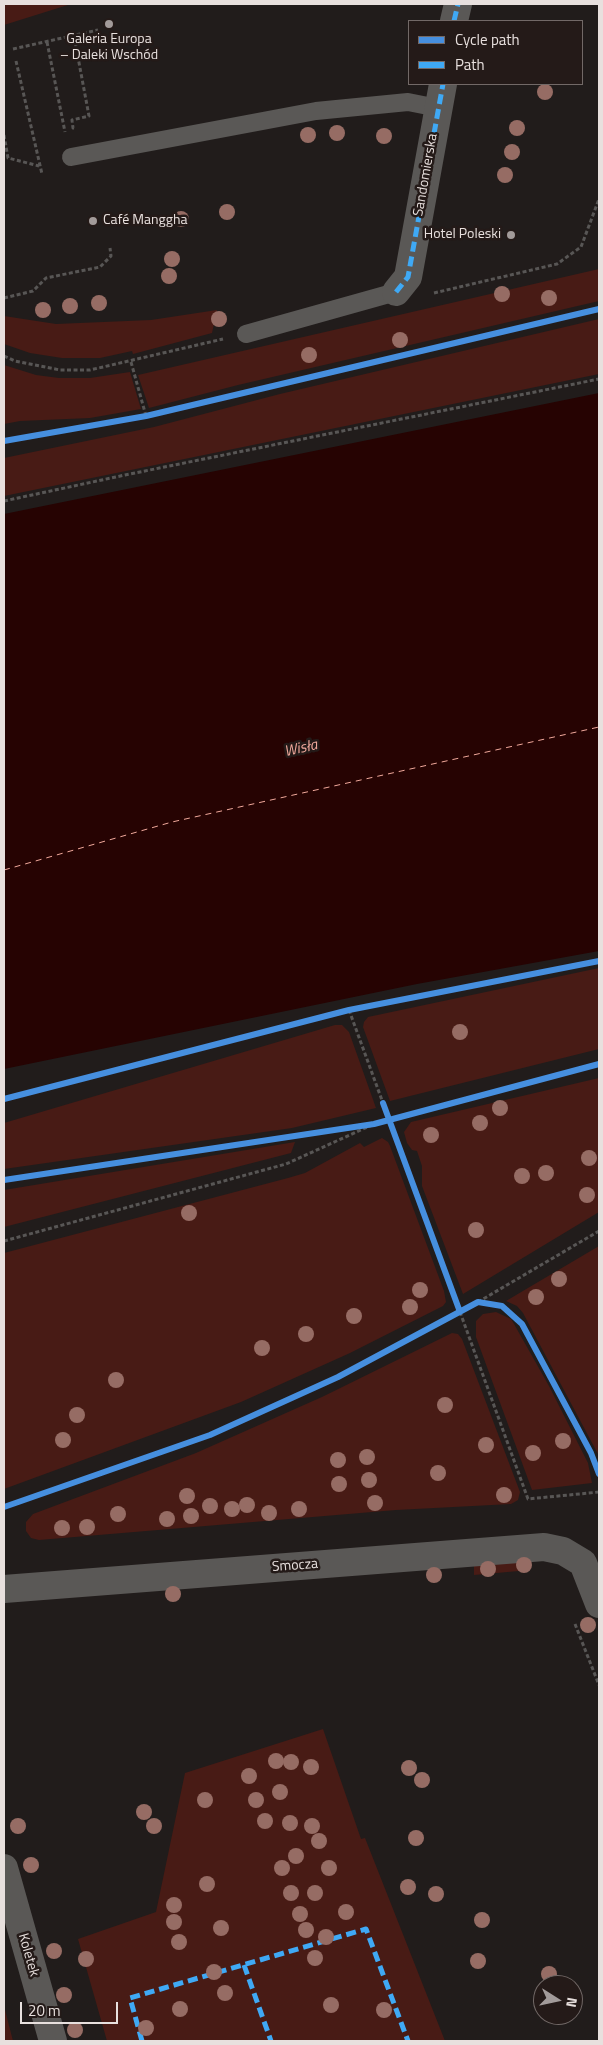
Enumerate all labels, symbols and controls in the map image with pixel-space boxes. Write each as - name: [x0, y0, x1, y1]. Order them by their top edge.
- marker: Galeria Europa – Daleki Wschód: [103, 18, 115, 30]
- legend: [408, 20, 583, 85]
- text: Cycle path: [455, 28, 520, 51]
- place label: Galeria Europa – Daleki Wschód: [60, 32, 158, 64]
- text: Path: [455, 53, 485, 76]
- street label: Sandomierska: [410, 132, 442, 218]
- place label: Café Manggha: [103, 213, 188, 229]
- marker: Café Manggha: [87, 215, 99, 227]
- place label: Hotel Poleski: [424, 227, 501, 243]
- marker: Hotel Poleski: [505, 229, 517, 241]
- water label: Wisła: [283, 736, 319, 762]
- street label: Smocza: [271, 1556, 319, 1576]
- street label: Koletek: [14, 1931, 42, 1979]
- north arrow: [533, 1975, 583, 2025]
- scale bar: [22, 1992, 120, 2024]
- text: N: [561, 1996, 583, 2009]
- text: 20 m: [28, 1999, 61, 2022]

